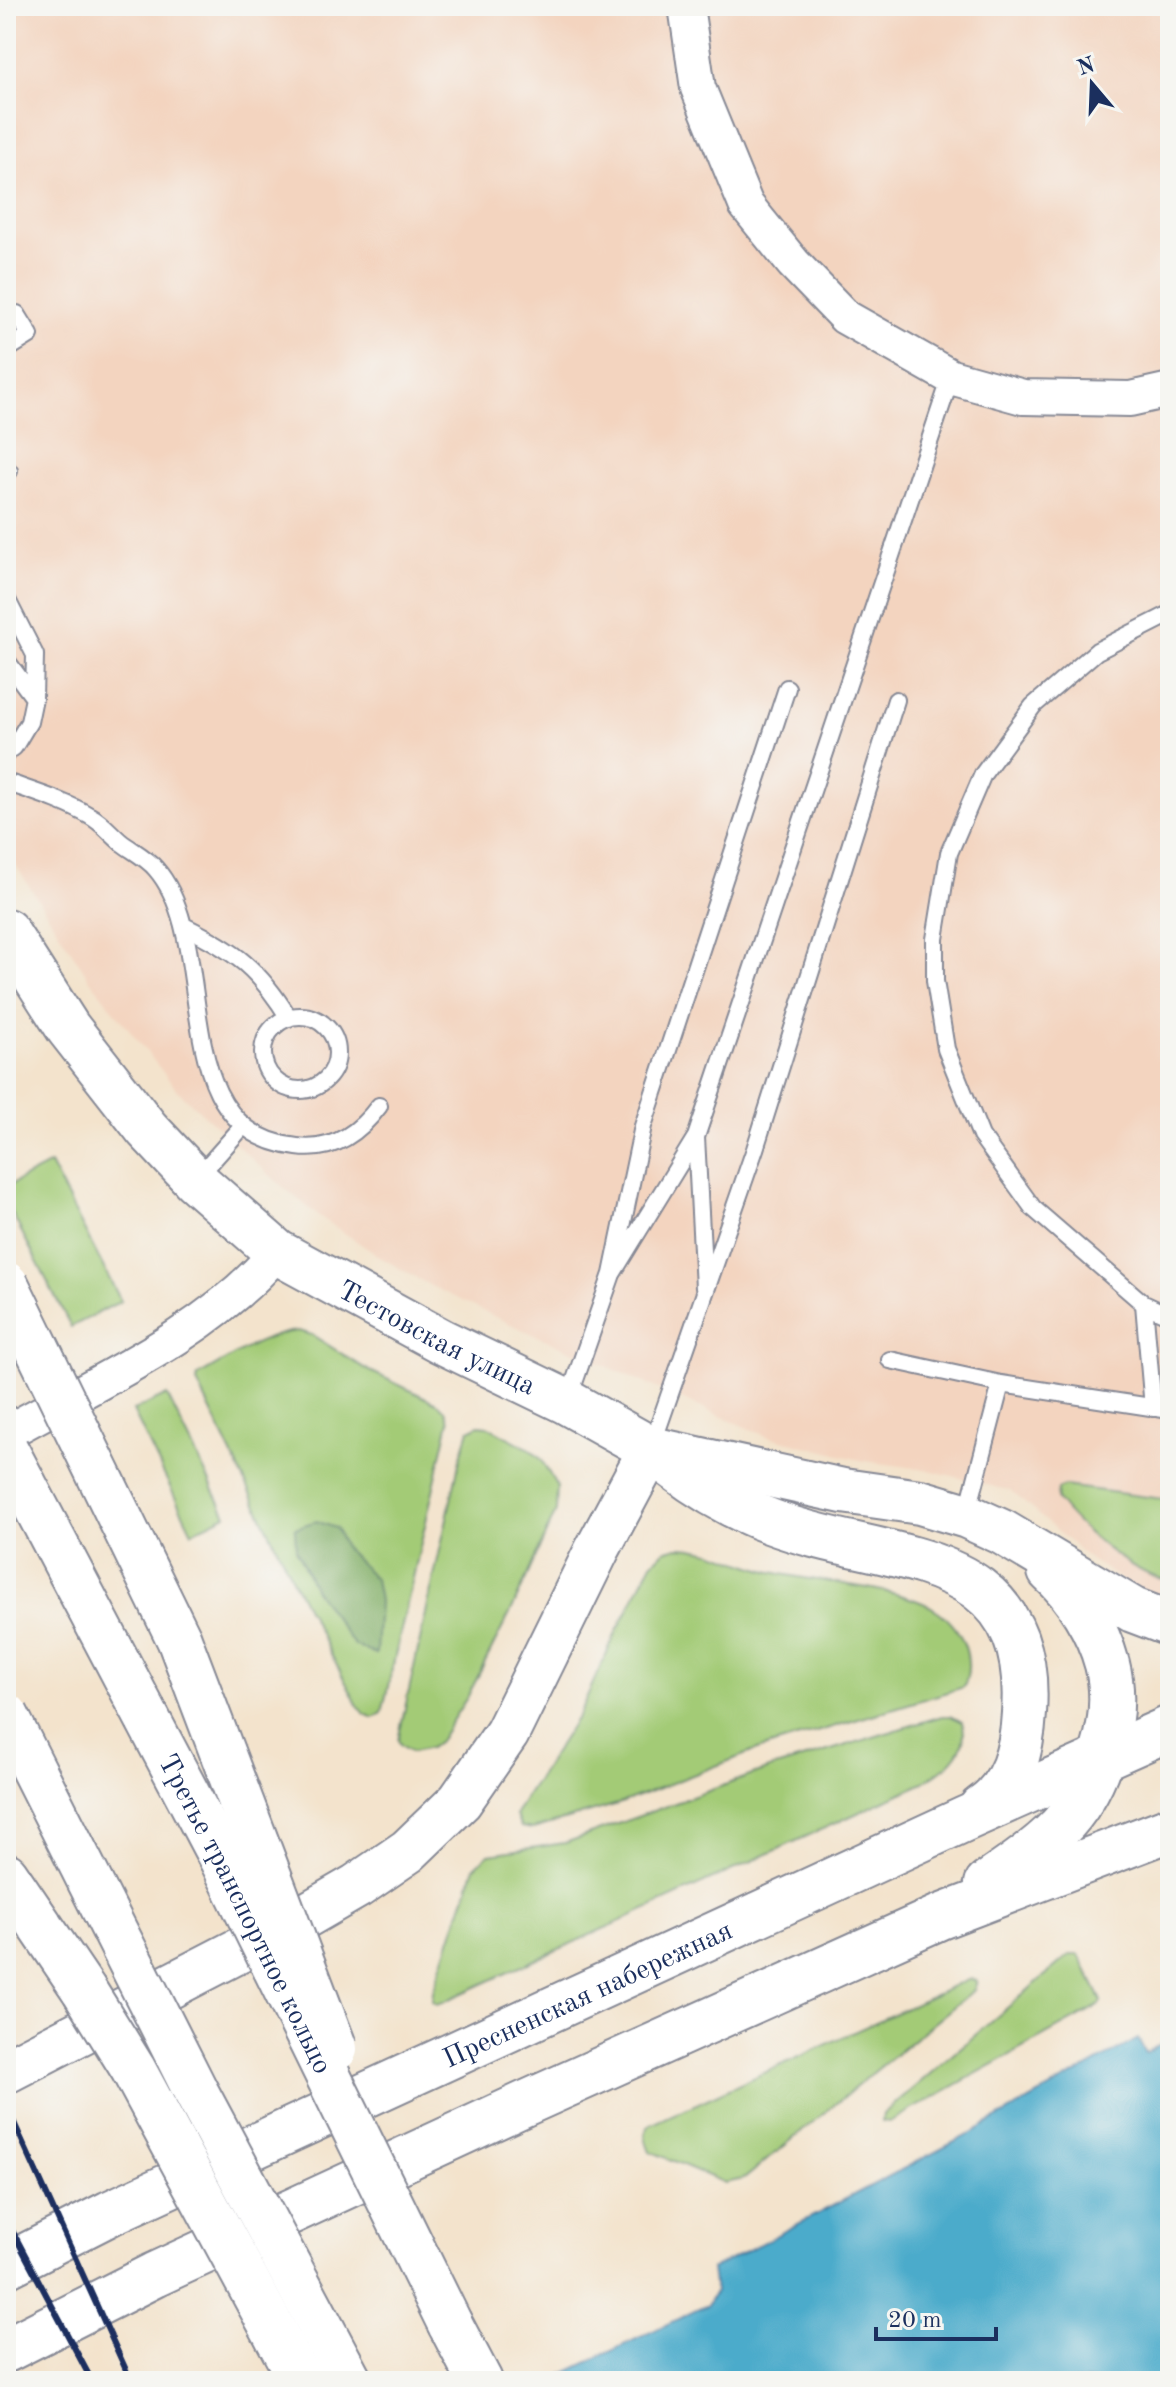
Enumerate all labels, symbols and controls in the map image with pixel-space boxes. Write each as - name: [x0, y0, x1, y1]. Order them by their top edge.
- north arrow: [1052, 44, 1132, 124]
- text: N: [1075, 54, 1098, 80]
- street label: Тестовская улица: [333, 1277, 539, 1402]
- street label: Третье транспортное кольцо: [152, 1750, 336, 2079]
- street label: Пресненская набережная: [439, 1917, 737, 2075]
- scale bar: [876, 2291, 996, 2341]
- text: 20 m: [888, 2309, 942, 2333]

